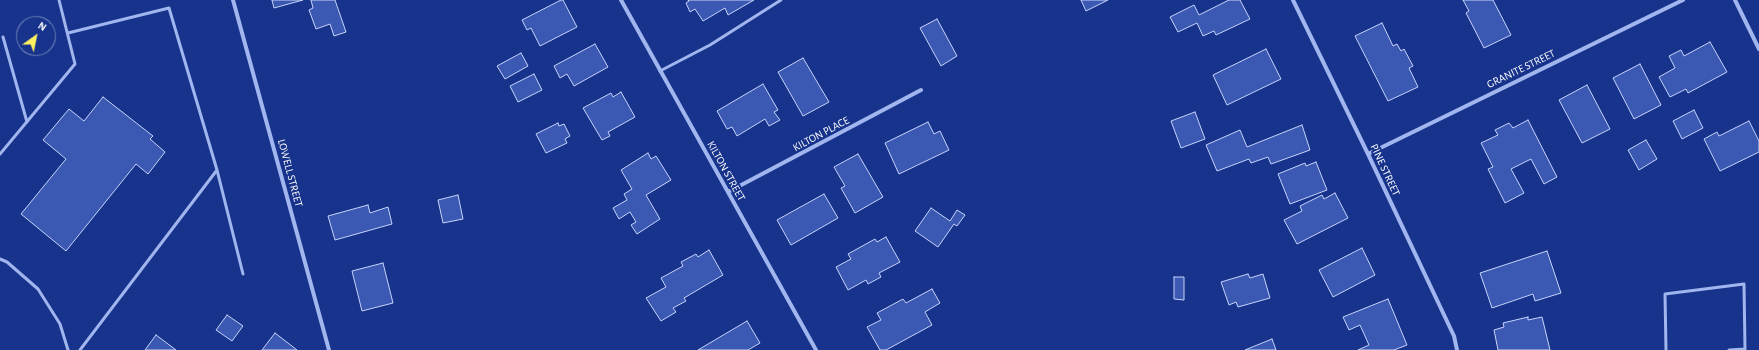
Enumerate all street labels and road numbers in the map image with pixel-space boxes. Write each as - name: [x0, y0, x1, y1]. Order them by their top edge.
- street label: GRANITE STREET: [1485, 47, 1557, 91]
- street label: KILTON PLACE: [791, 114, 851, 154]
- street label: LOWELL STREET: [275, 138, 305, 208]
- street label: KILTON STREET: [704, 139, 748, 203]
- street label: PINE STREET: [1367, 142, 1403, 198]

